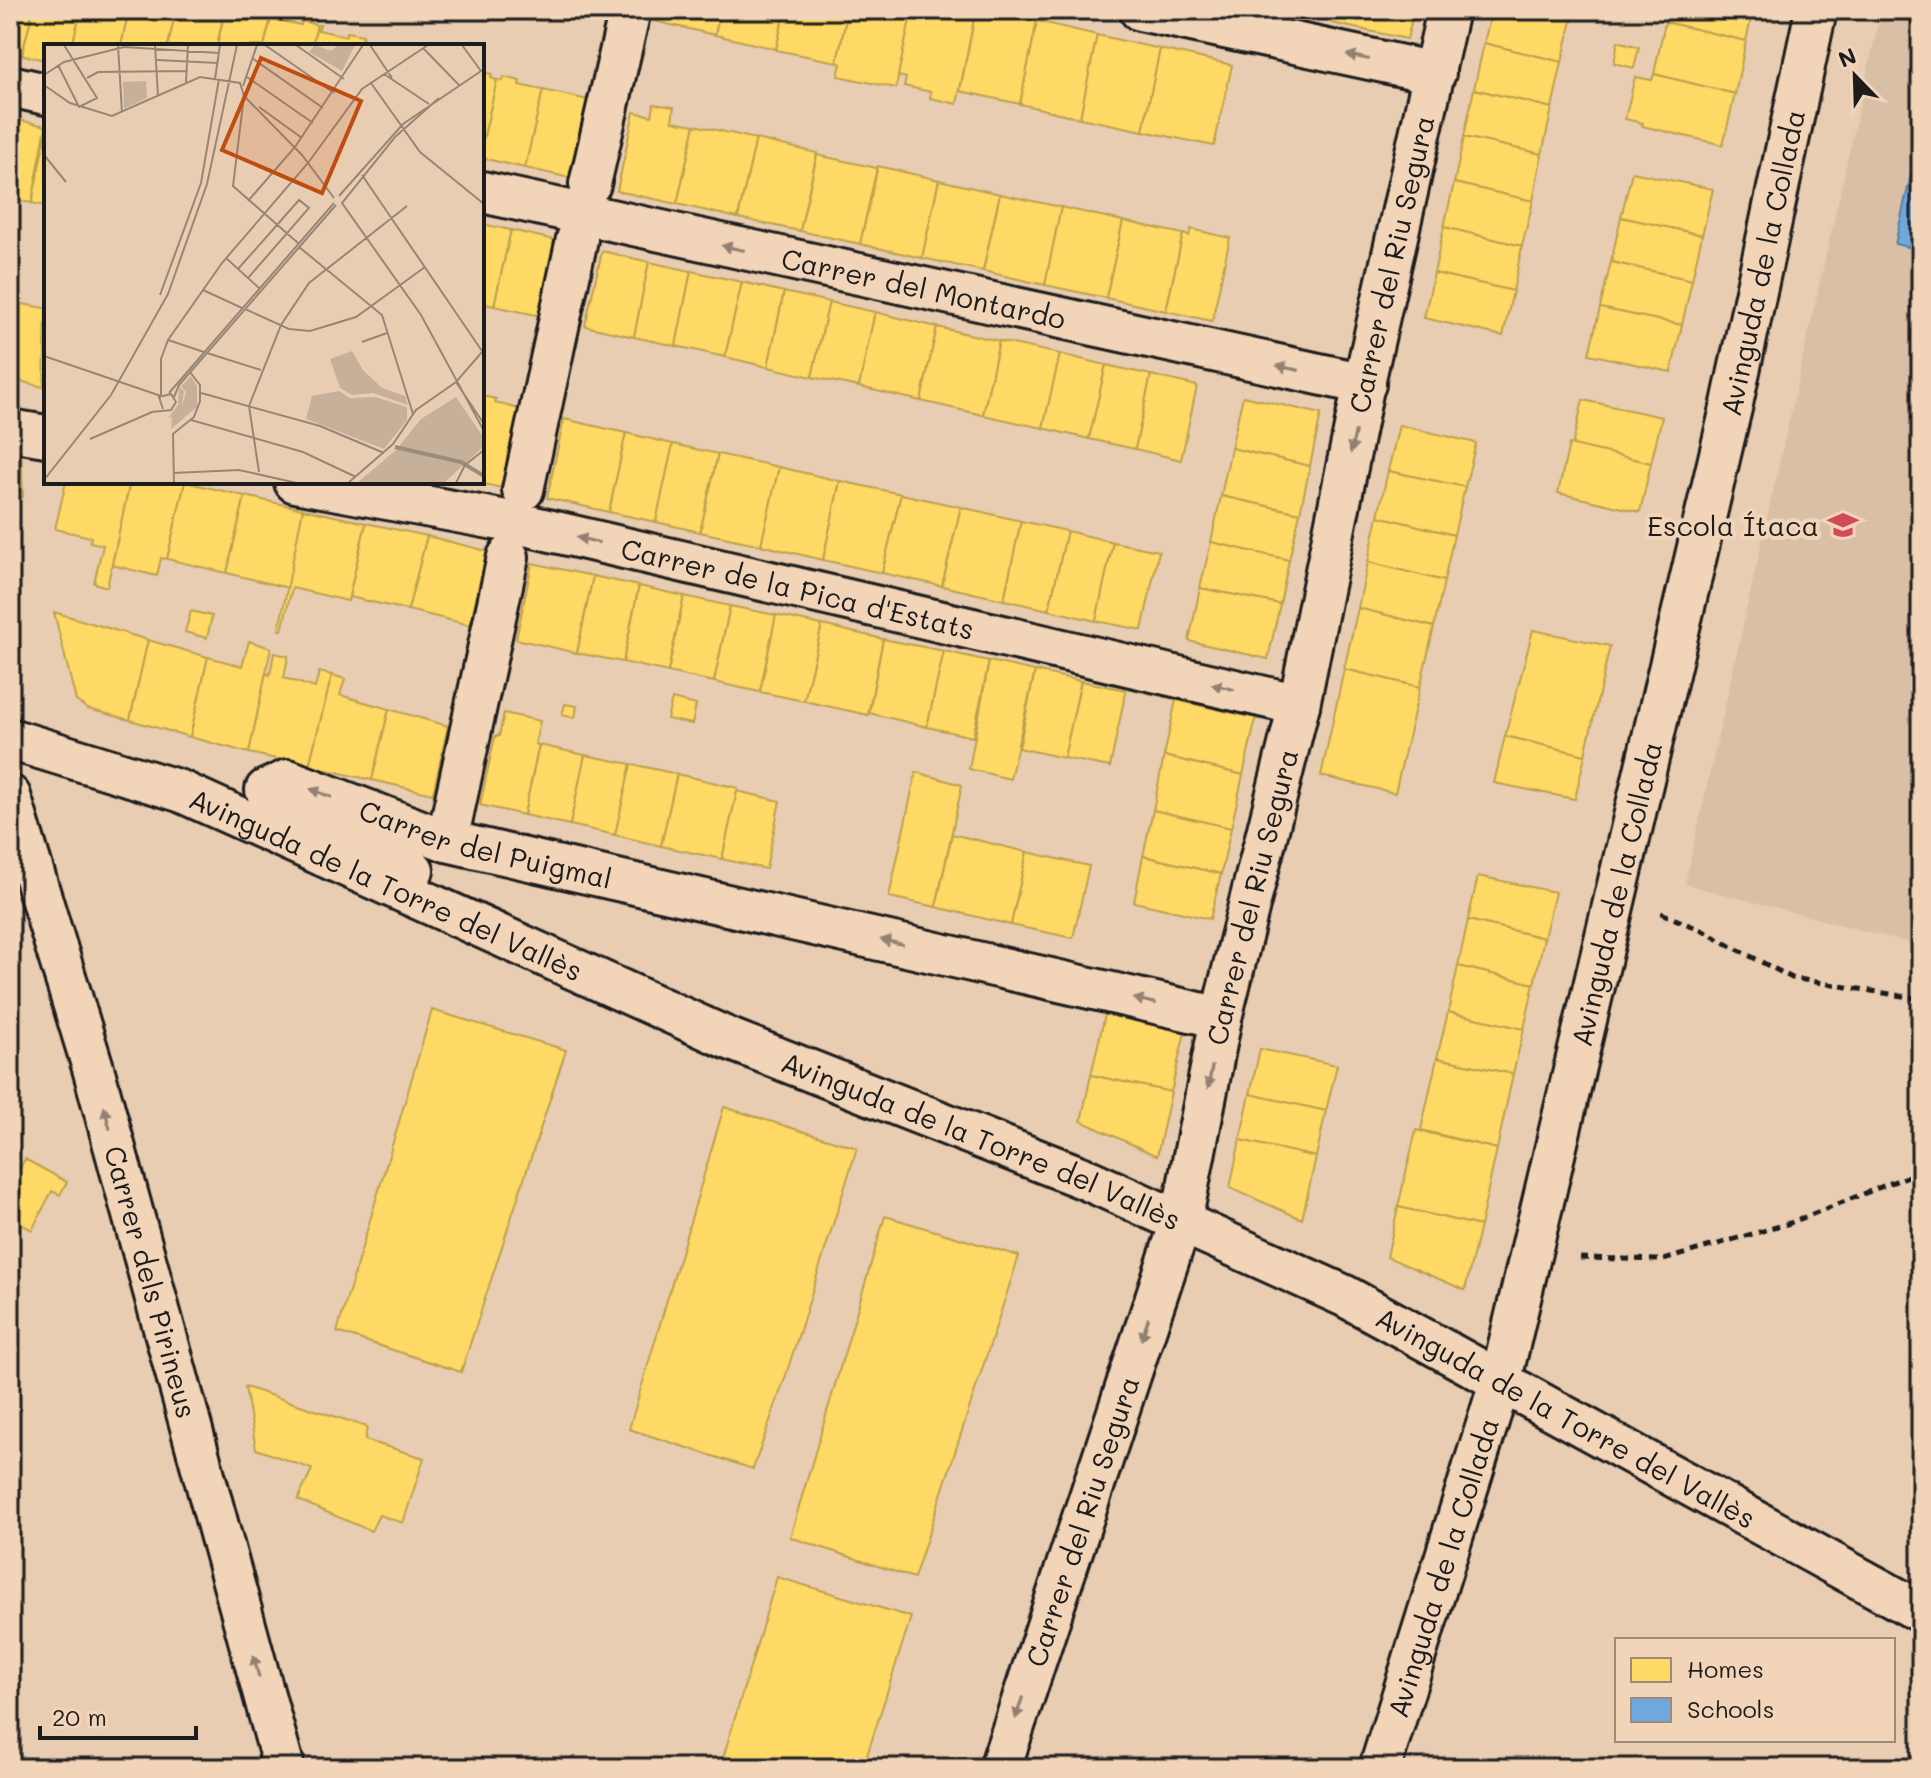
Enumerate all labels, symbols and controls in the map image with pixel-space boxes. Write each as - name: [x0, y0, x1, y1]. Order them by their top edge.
- north arrow: [1815, 36, 1895, 116]
- text: N: [1834, 41, 1860, 74]
- inset map: [44, 44, 484, 484]
- one-way arrow: [1346, 50, 1371, 63]
- street label: Avinguda de la Collada: [1712, 106, 1812, 419]
- street label: Carrer del Riu Segura: [1340, 112, 1442, 416]
- street label: Carrer del Montardo: [778, 240, 1069, 336]
- one-way arrow: [721, 241, 746, 254]
- one-way arrow: [1276, 361, 1301, 374]
- one-way arrow: [1346, 429, 1359, 454]
- place label: Escola Ítaca: [1647, 507, 1819, 543]
- school or university icon: Escola Ítaca: [1826, 508, 1860, 542]
- street label: Carrer de la Pica d'Estats: [618, 530, 978, 647]
- one-way arrow: [575, 533, 600, 545]
- one-way arrow: [1210, 680, 1235, 693]
- street label: Avinguda de la Collada: [1562, 738, 1669, 1050]
- street label: Carrer del Riu Segura: [1198, 745, 1305, 1048]
- street label: Avinguda de la Torre del Vallès: [184, 780, 588, 988]
- one-way arrow: [309, 786, 333, 799]
- street label: Carrer del Puigmal: [354, 791, 616, 896]
- one-way arrow: [879, 936, 904, 948]
- one-way arrow: [1132, 994, 1157, 1007]
- street label: Avinguda de la Torre del Vallès: [776, 1043, 1186, 1238]
- one-way arrow: [1203, 1065, 1215, 1090]
- one-way arrow: [100, 1105, 112, 1130]
- street label: Carrer dels Pirineus: [97, 1142, 206, 1422]
- street label: Avinguda de la Torre del Vallès: [1370, 1299, 1762, 1536]
- one-way arrow: [1139, 1317, 1151, 1341]
- street label: Carrer del Riu Segura: [1017, 1371, 1147, 1671]
- street label: Avinguda de la Collada: [1379, 1413, 1506, 1722]
- legend: [1615, 1638, 1895, 1742]
- one-way arrow: [250, 1653, 262, 1678]
- text: Homes: [1687, 1653, 1764, 1684]
- scale bar: [40, 1690, 196, 1740]
- text: Schools: [1687, 1693, 1774, 1724]
- one-way arrow: [1013, 1697, 1025, 1721]
- text: 20 m: [52, 1701, 107, 1732]

